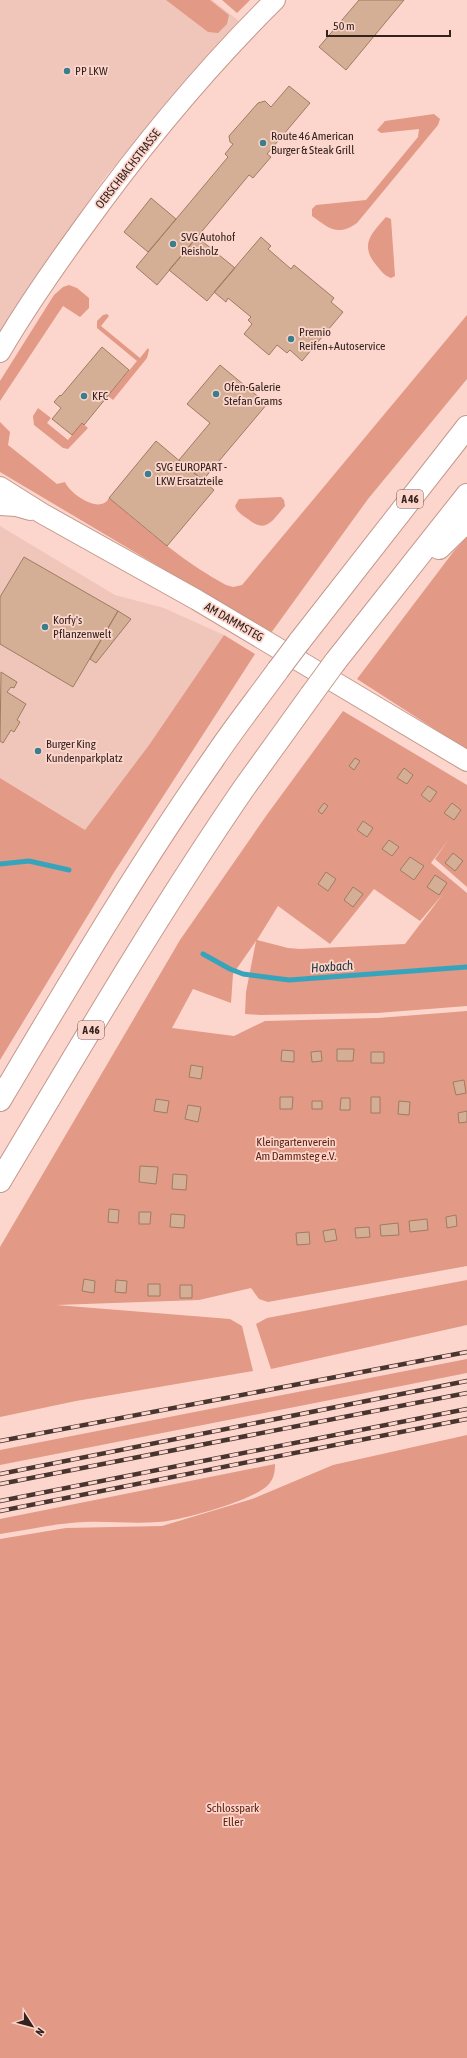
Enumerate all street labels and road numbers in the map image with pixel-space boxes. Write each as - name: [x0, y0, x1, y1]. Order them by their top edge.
- street label: OERSCHBACHSTRASSE: [93, 127, 163, 211]
- road number: A 46: [397, 490, 423, 508]
- street label: AM DAMMSTEG: [202, 599, 266, 645]
- road number: A 46: [78, 1021, 104, 1039]

